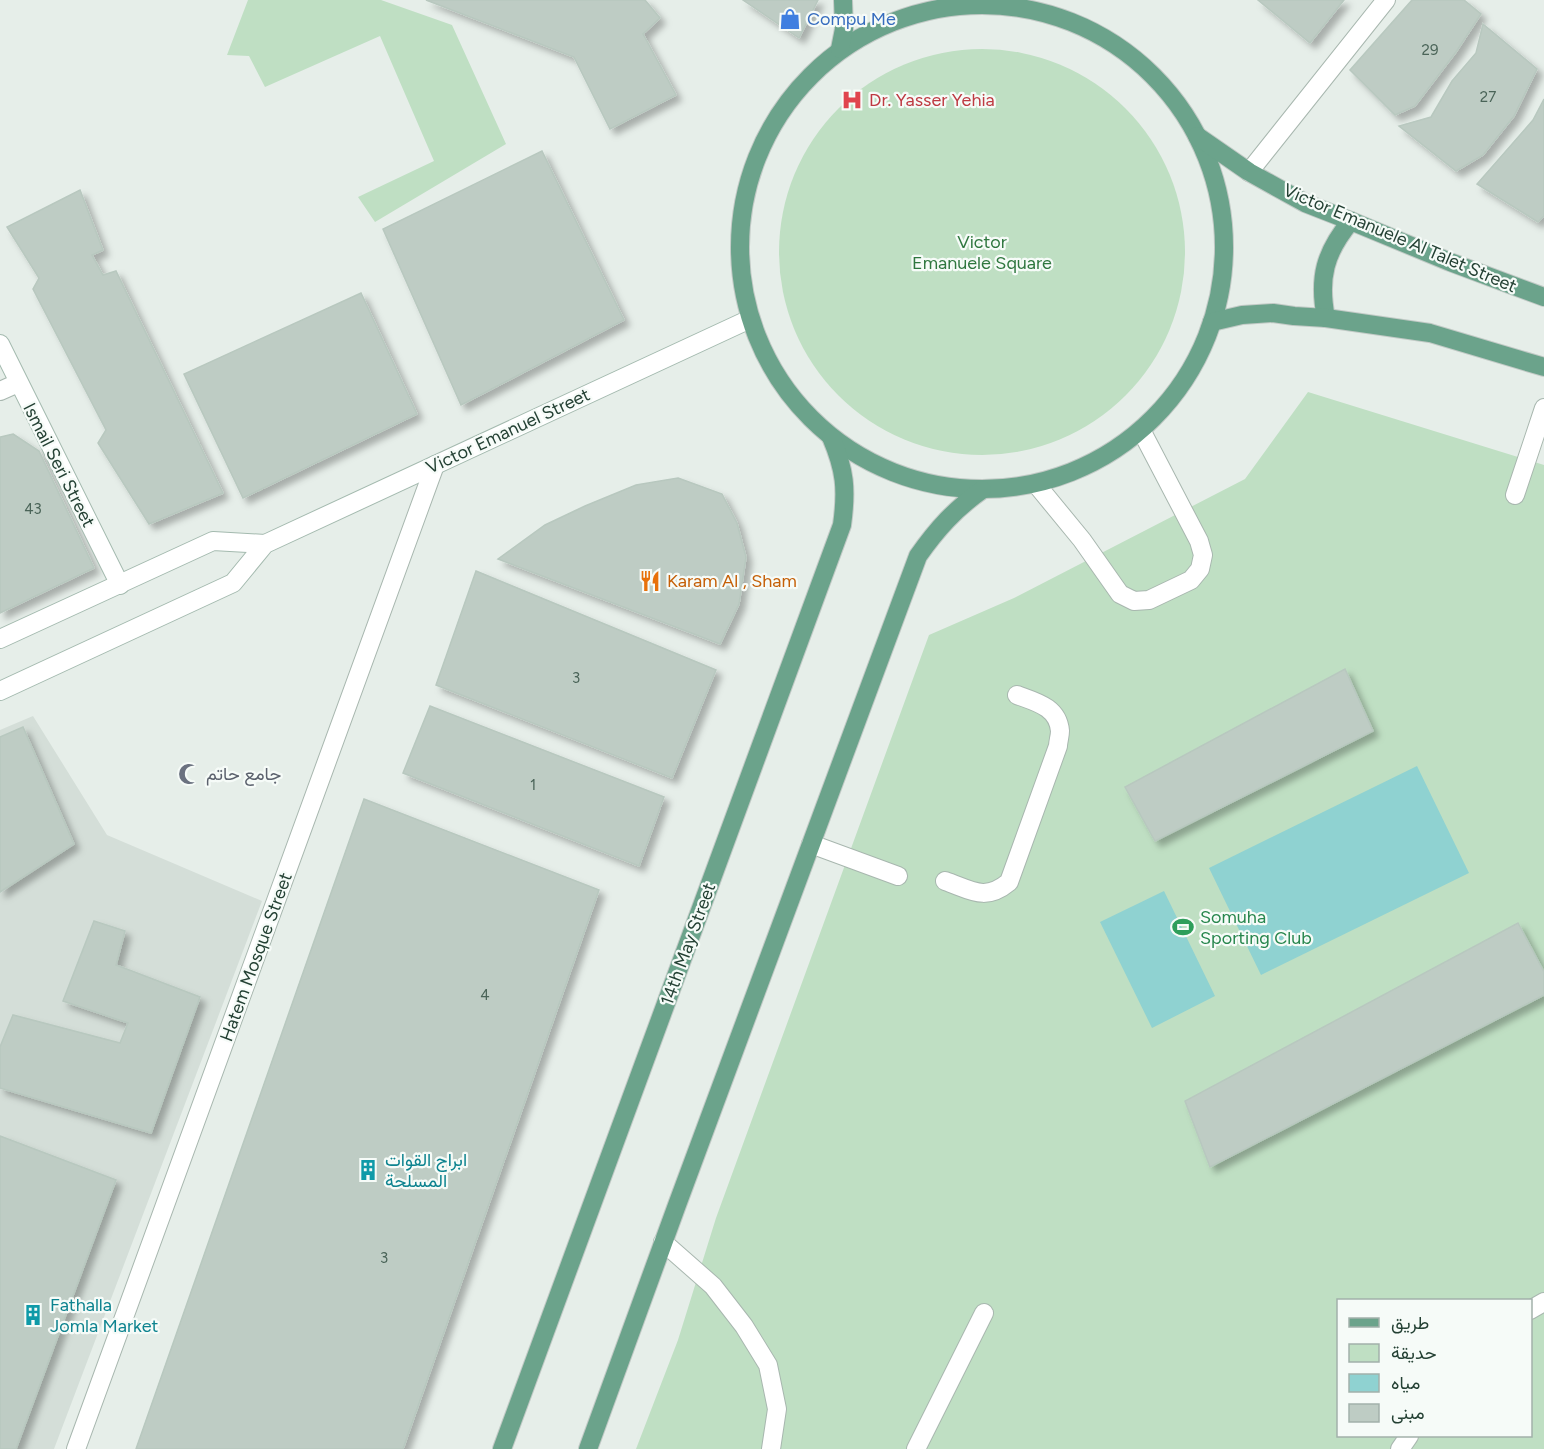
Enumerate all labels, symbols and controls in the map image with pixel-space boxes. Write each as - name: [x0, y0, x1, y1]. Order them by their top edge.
- shop icon: Compu Me: [778, 7, 802, 31]
- place label: Compu Me: [807, 8, 896, 30]
- house number: 29: [1422, 41, 1438, 59]
- hospital icon: Dr. Yasser Yehia: [840, 88, 864, 112]
- house number: 27: [1480, 88, 1496, 106]
- place label: Dr. Yasser Yehia: [869, 89, 995, 111]
- street label: Victor Emanuele Al Talet Street: [1280, 179, 1520, 297]
- park label: Victor Emanuele Square: [912, 231, 1052, 274]
- street label: Victor Emanuel Street: [423, 383, 593, 479]
- street label: Ismail Seri Street: [18, 399, 100, 531]
- house number: 43: [24, 500, 42, 518]
- restaurant icon: Karam Al , Sham: [638, 569, 662, 593]
- place label: Karam Al , Sham: [667, 570, 797, 592]
- house number: 3: [572, 669, 580, 687]
- mosque icon: جامع حاتم: [177, 762, 201, 786]
- place label: جامع حاتم: [206, 763, 281, 786]
- house number: 1: [530, 776, 536, 794]
- street label: Hatem Mosque Street: [215, 869, 297, 1045]
- street label: 14th May Street: [656, 880, 720, 1008]
- place label: Somuha Sporting Club: [1200, 906, 1312, 949]
- sports icon: Somuha Sporting Club: [1171, 915, 1195, 939]
- house number: 4: [480, 986, 490, 1004]
- place label: ابراج القوات المسلحة: [385, 1149, 467, 1192]
- building icon: ابراج القوات المسلحة: [356, 1158, 380, 1182]
- house number: 3: [380, 1249, 388, 1267]
- place label: Fathalla Jomla Market: [50, 1294, 158, 1337]
- legend: [1337, 1299, 1532, 1437]
- building icon: Fathalla Jomla Market: [21, 1303, 45, 1327]
- text: طريق: [1391, 1312, 1429, 1334]
- text: حديقة: [1391, 1342, 1437, 1364]
- text: مياه: [1391, 1372, 1420, 1394]
- text: مبنى: [1391, 1402, 1425, 1424]

